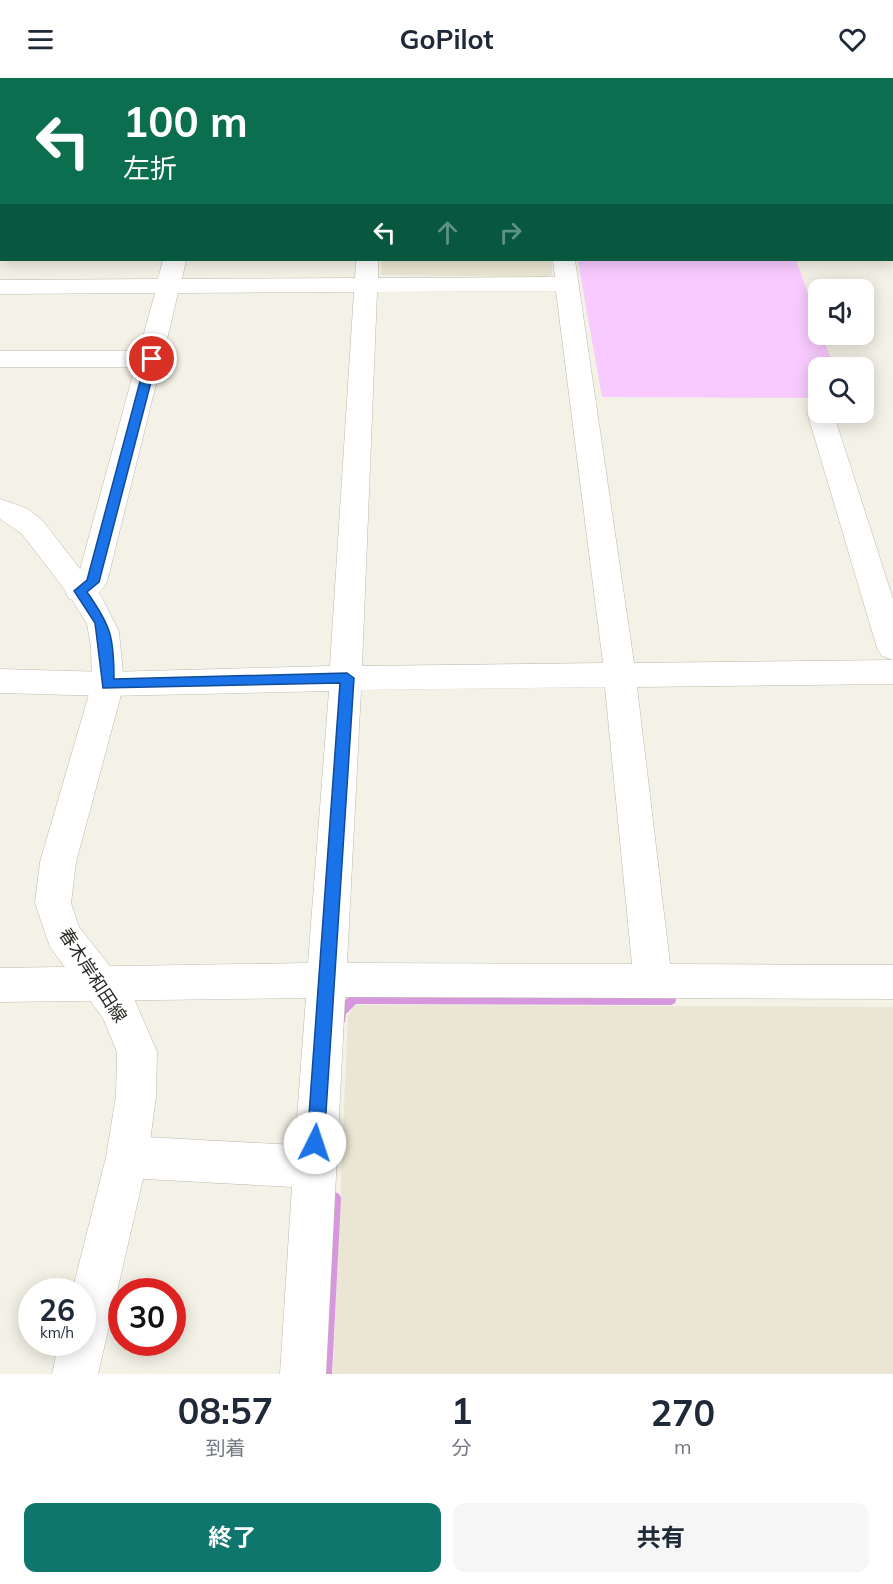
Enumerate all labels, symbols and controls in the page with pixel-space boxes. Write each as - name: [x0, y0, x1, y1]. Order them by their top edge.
- text: GoPilot: [399, 22, 494, 56]
- icon: menu: [24, 23, 57, 56]
- icon: heart: [836, 23, 869, 56]
- text: 100 m: [123, 95, 248, 148]
- icon: left: [24, 102, 102, 180]
- text: 左折: [123, 151, 177, 185]
- icon: left: [368, 216, 401, 249]
- icon: ahead: [431, 216, 464, 249]
- icon: right: [494, 216, 527, 249]
- map controls: [808, 279, 874, 423]
- button: sound: [808, 279, 874, 345]
- pin: [126, 333, 177, 384]
- icon: arrive: [135, 342, 168, 375]
- button: search: [808, 357, 874, 423]
- street label: 春木岸和田線: [54, 923, 132, 1027]
- position arrow: [283, 1111, 347, 1175]
- speed limit sign: 30: [108, 1278, 186, 1356]
- text: 26: [39, 1291, 75, 1329]
- text: km/h: [40, 1323, 74, 1342]
- text: 08:57: [178, 1388, 273, 1433]
- text: 1: [451, 1388, 473, 1433]
- text: 270: [650, 1390, 715, 1435]
- text: m: [674, 1434, 692, 1459]
- text: 到着: [205, 1435, 245, 1460]
- text: 分: [452, 1435, 472, 1460]
- button: 終了: [24, 1503, 441, 1572]
- button: 共有: [453, 1503, 869, 1572]

